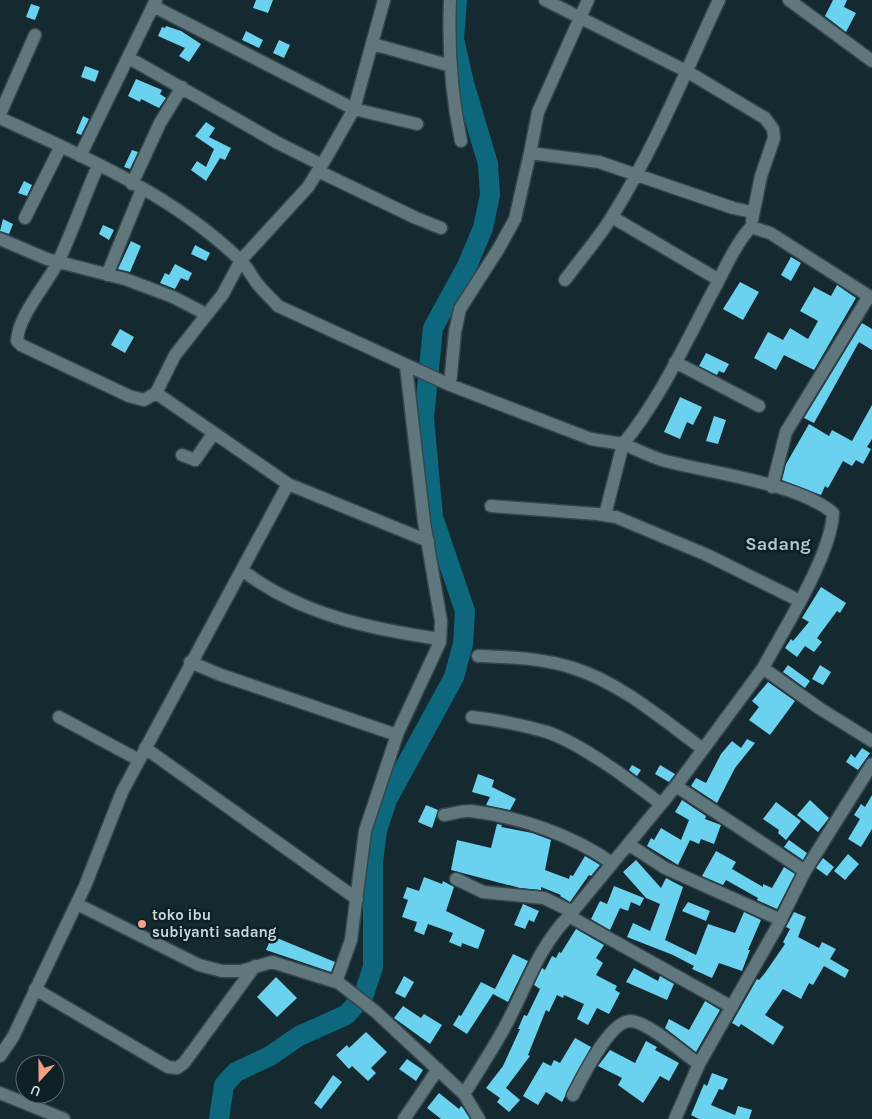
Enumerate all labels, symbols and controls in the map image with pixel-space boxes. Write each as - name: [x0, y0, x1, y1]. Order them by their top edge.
- district label: Sadang: [745, 533, 811, 555]
- place label: toko ibu subiyanti sadang: [152, 906, 277, 941]
- marker: toko ibu subiyanti sadang: [136, 918, 148, 930]
- north arrow: [15, 1054, 65, 1104]
- text: U: [28, 1081, 43, 1100]

